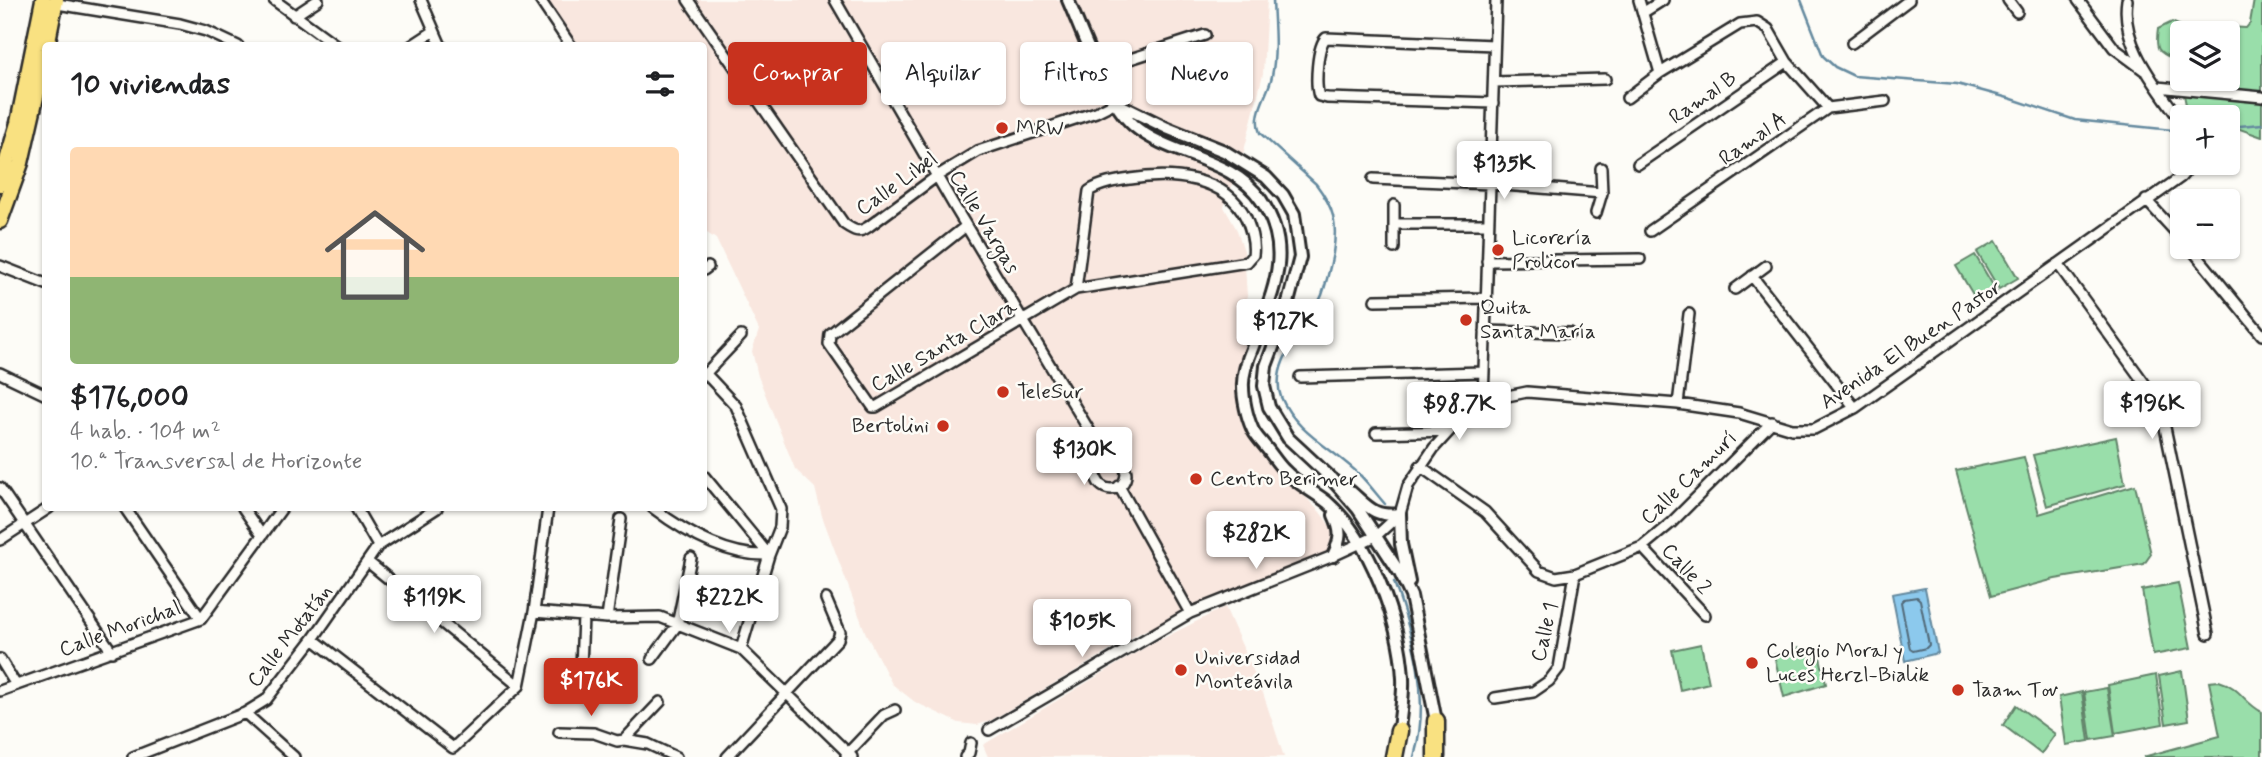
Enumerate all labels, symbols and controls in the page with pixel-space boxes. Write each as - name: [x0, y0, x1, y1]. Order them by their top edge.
- map controls: [2170, 21, 2240, 259]
- button: layers: [2170, 21, 2240, 91]
- chip: Comprar: [728, 42, 867, 105]
- chip: Alquilar: [881, 42, 1006, 105]
- chip: Filtros: [1020, 42, 1132, 105]
- chip: Nuevo: [1146, 42, 1253, 105]
- text: 10 viviendas: [70, 65, 230, 104]
- icon: filters: [641, 65, 679, 103]
- street label: Ramal B: [1664, 65, 1742, 131]
- street label: Ramal A: [1713, 105, 1793, 173]
- button: +: [2170, 105, 2240, 175]
- place label: MRW: [1016, 114, 1064, 142]
- marker: MRW: [994, 120, 1010, 136]
- pin: $135K: [1455, 142, 1553, 201]
- street label: Calle Libel: [850, 146, 944, 222]
- text: $135K: [1473, 149, 1535, 179]
- street label: Calle Vargas: [941, 165, 1026, 280]
- button: −: [2170, 189, 2240, 259]
- icon: home: [312, 192, 438, 318]
- place label: Licorería Prolicor: [1512, 224, 1592, 276]
- marker: Licorería Prolicor: [1490, 242, 1506, 258]
- street label: Avenida El Buen Pastor: [1815, 274, 2007, 416]
- street label: Calle Santa Clara: [866, 293, 1023, 399]
- place label: Quita Santa María: [1480, 294, 1596, 346]
- pin: $127K: [1236, 300, 1334, 359]
- text: $127K: [1252, 307, 1318, 337]
- marker: Quita Santa María: [1458, 312, 1474, 328]
- text: $176,000: [70, 378, 189, 417]
- place label: TeleSur: [1017, 378, 1084, 406]
- pin: $98.7K: [1402, 382, 1516, 442]
- pin: $196K: [2103, 382, 2201, 441]
- marker: TeleSur: [995, 384, 1011, 400]
- text: $196K: [2120, 389, 2184, 419]
- text: $98.7K: [1423, 390, 1495, 420]
- place label: Bertolini: [852, 412, 929, 440]
- text: 4 hab. · 104 m²: [70, 417, 221, 447]
- marker: Bertolini: [935, 418, 951, 434]
- street label: Calle Camurí: [1635, 425, 1743, 531]
- pin: $130K: [1035, 428, 1133, 487]
- text: $130K: [1052, 435, 1116, 465]
- text: 10.ª Transversal de Horizonte: [70, 447, 362, 477]
- place label: Centro Berimer: [1210, 465, 1358, 493]
- marker: Centro Berimer: [1188, 471, 1204, 487]
- pin: $282K: [1207, 512, 1305, 571]
- text: $282K: [1222, 519, 1290, 549]
- street label: Calle 2: [1655, 537, 1717, 601]
- pin: $119K: [385, 576, 483, 635]
- pin: $222K: [680, 576, 778, 635]
- street label: Calle Motatán: [241, 579, 339, 693]
- text: $119K: [403, 583, 465, 613]
- text: $222K: [696, 583, 762, 613]
- street label: Calle Morichal: [55, 594, 185, 664]
- pin: $105K: [1033, 600, 1131, 659]
- street label: Calle 1: [1525, 600, 1565, 664]
- text: $105K: [1049, 607, 1115, 637]
- place label: Colegio Moral y Luces Herzl-Bialik: [1766, 637, 1930, 689]
- place label: Universidad Monteávila: [1195, 644, 1300, 696]
- marker: Colegio Moral y Luces Herzl-Bialik: [1744, 655, 1760, 671]
- pin: $176K: [542, 658, 640, 718]
- marker: Universidad Monteávila: [1173, 662, 1189, 678]
- text: $176K: [560, 666, 622, 696]
- place label: Taam Tov: [1972, 676, 2058, 704]
- marker: Taam Tov: [1950, 682, 1966, 698]

